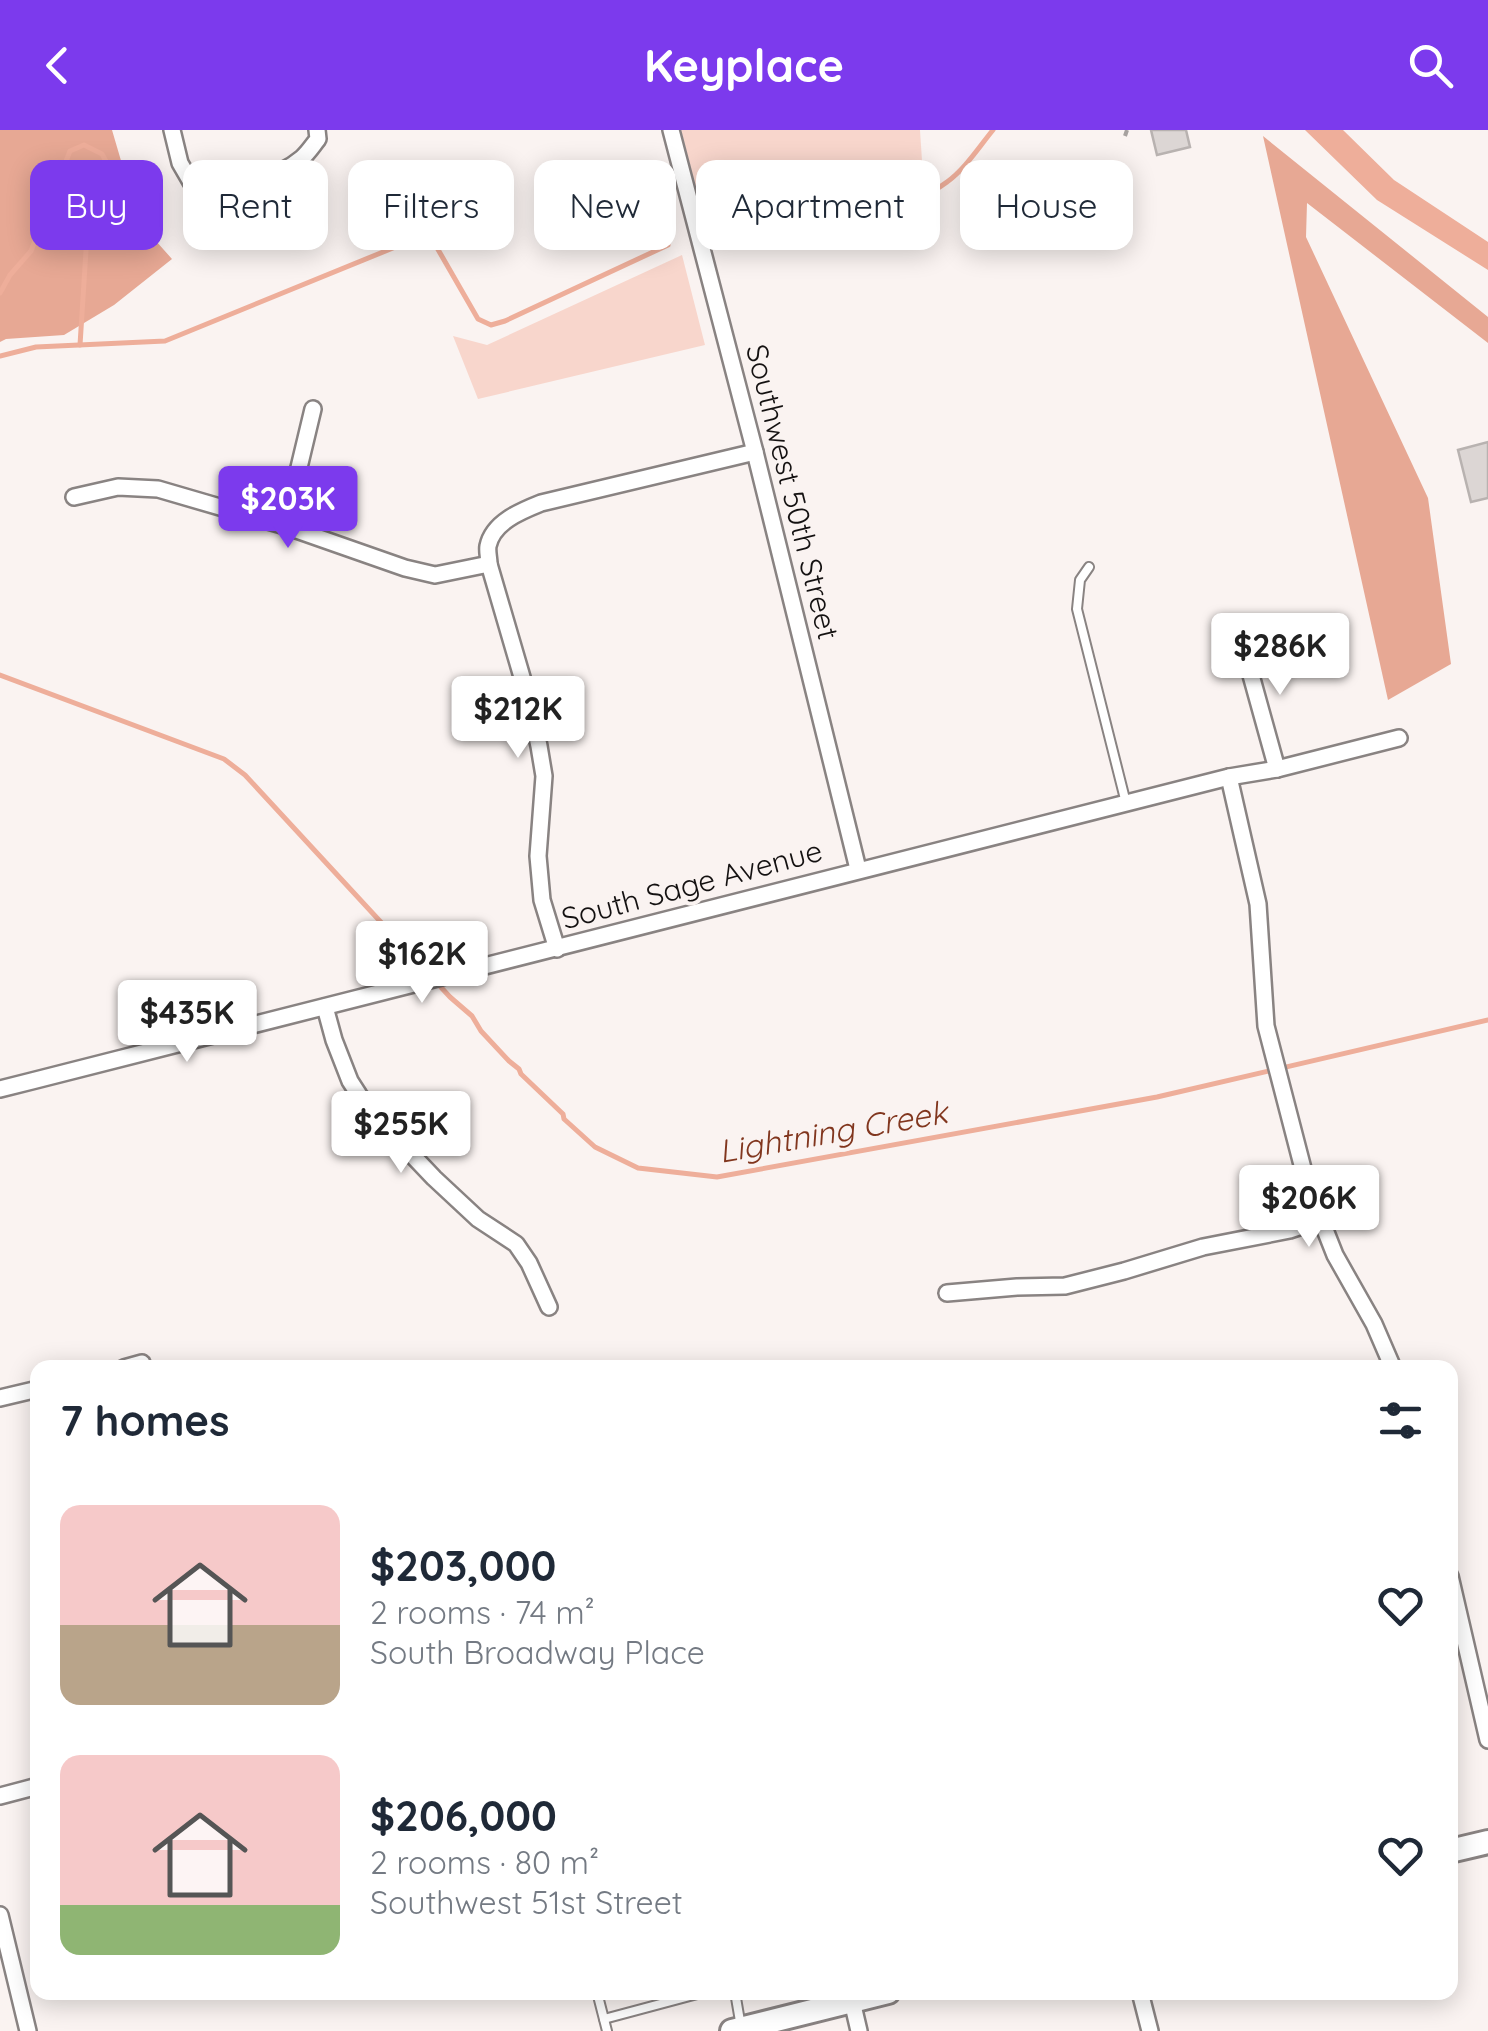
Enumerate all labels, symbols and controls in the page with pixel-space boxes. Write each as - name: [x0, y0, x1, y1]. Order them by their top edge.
- text: Keyplace: [644, 37, 844, 93]
- icon: back: [30, 38, 85, 93]
- icon: search: [1403, 38, 1458, 93]
- chip: Buy: [30, 160, 163, 250]
- chip: Rent: [183, 160, 328, 250]
- chip: Filters: [348, 160, 514, 250]
- chip: New: [534, 160, 676, 250]
- chip: Apartment: [696, 160, 940, 250]
- chip: House: [960, 160, 1133, 250]
- street label: Southwest 50th Street: [738, 340, 848, 643]
- pin: $203K: [218, 466, 358, 551]
- text: $203K: [240, 478, 336, 518]
- pin: $286K: [1210, 613, 1350, 698]
- text: $286K: [1233, 625, 1327, 665]
- pin: $212K: [448, 676, 588, 761]
- text: $212K: [474, 688, 562, 728]
- street label: South Sage Avenue: [557, 831, 826, 937]
- pin: $162K: [352, 921, 492, 1006]
- text: $162K: [378, 933, 466, 973]
- pin: $435K: [117, 980, 257, 1065]
- text: $435K: [140, 992, 234, 1032]
- pin: $255K: [331, 1091, 471, 1176]
- water label: Lightning Creek: [716, 1091, 953, 1171]
- text: $255K: [353, 1103, 449, 1143]
- pin: $206K: [1239, 1165, 1379, 1250]
- text: $206K: [1261, 1177, 1357, 1217]
- icon: filters: [1373, 1393, 1428, 1448]
- text: 7 homes: [60, 1394, 229, 1447]
- text: $203,000: [370, 1539, 556, 1592]
- icon: home: [140, 1545, 260, 1665]
- icon: heart: [1373, 1578, 1428, 1633]
- text: 2 rooms · 74 m²: [370, 1592, 595, 1632]
- text: South Broadway Place: [370, 1632, 705, 1672]
- text: $206,000: [370, 1789, 557, 1842]
- icon: home: [140, 1795, 260, 1915]
- icon: heart: [1373, 1828, 1428, 1883]
- text: 2 rooms · 80 m²: [370, 1842, 599, 1882]
- text: Southwest 51st Street: [370, 1882, 683, 1922]

